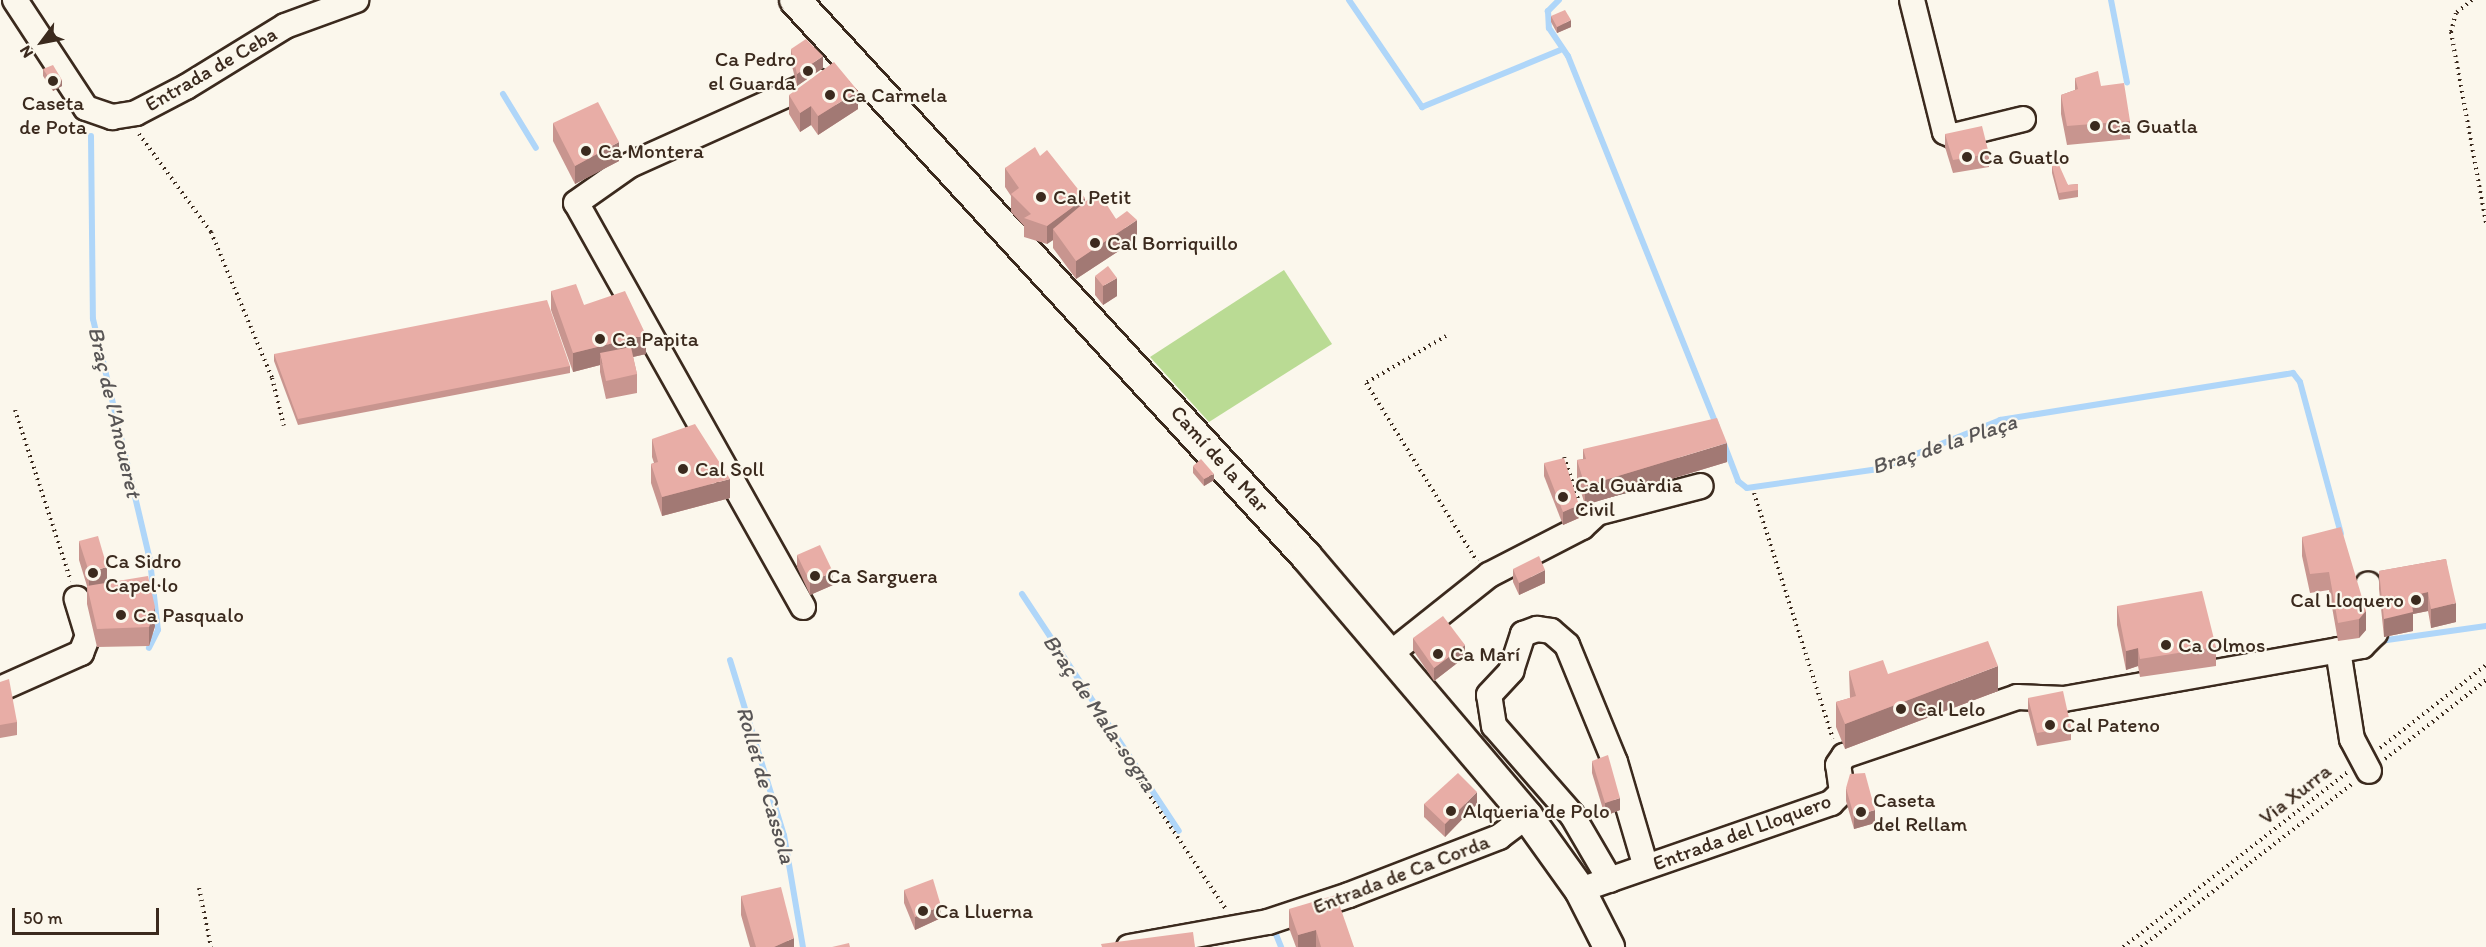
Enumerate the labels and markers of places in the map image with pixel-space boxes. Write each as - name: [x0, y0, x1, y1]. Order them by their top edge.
- place label: Ca Pedro el Guarda: [708, 46, 796, 96]
- marker: Ca Pedro el Guarda: [801, 64, 815, 78]
- marker: Caseta de Pota: [46, 74, 60, 88]
- place label: Ca Carmela: [842, 82, 948, 108]
- marker: Ca Carmela: [823, 88, 837, 102]
- place label: Caseta de Pota: [20, 90, 86, 140]
- place label: Ca Guatla: [2107, 113, 2197, 139]
- marker: Ca Guatla: [2088, 119, 2102, 133]
- place label: Ca Montera: [598, 138, 703, 164]
- marker: Ca Montera: [579, 144, 593, 158]
- place label: Ca Guatlo: [1979, 144, 2069, 170]
- marker: Ca Guatlo: [1960, 150, 1974, 164]
- place label: Cal Petit: [1053, 184, 1131, 210]
- marker: Cal Petit: [1034, 190, 1048, 204]
- place label: Cal Borriquillo: [1107, 230, 1238, 256]
- marker: Cal Borriquillo: [1088, 236, 1102, 250]
- place label: Ca Papita: [612, 326, 699, 352]
- marker: Ca Papita: [593, 332, 607, 346]
- place label: Cal Soll: [695, 456, 765, 482]
- marker: Cal Soll: [676, 462, 690, 476]
- place label: Cal Guàrdia Civil: [1575, 472, 1683, 522]
- marker: Cal Guàrdia Civil: [1556, 490, 1570, 504]
- place label: Ca Sidro Capel·lo: [105, 548, 182, 598]
- place label: Ca Sarguera: [827, 563, 939, 589]
- marker: Ca Sidro Capel·lo: [86, 566, 100, 580]
- marker: Ca Sarguera: [808, 569, 822, 583]
- place label: Cal Lloquero: [2290, 587, 2404, 613]
- marker: Cal Lloquero: [2409, 593, 2423, 607]
- place label: Ca Pasqualo: [133, 602, 244, 628]
- marker: Ca Pasqualo: [114, 608, 128, 622]
- place label: Ca Olmos: [2178, 632, 2265, 658]
- marker: Ca Olmos: [2159, 638, 2173, 652]
- place label: Ca Marí: [1450, 641, 1520, 667]
- marker: Ca Marí: [1431, 647, 1445, 661]
- place label: Cal Lelo: [1913, 696, 1985, 722]
- marker: Cal Lelo: [1894, 702, 1908, 716]
- place label: Cal Pateno: [2062, 712, 2159, 738]
- marker: Cal Pateno: [2043, 718, 2057, 732]
- place label: Caseta del Rellam: [1873, 787, 1968, 837]
- place label: Alqueria de Polo: [1463, 798, 1609, 824]
- marker: Alqueria de Polo: [1444, 804, 1458, 818]
- marker: Caseta del Rellam: [1854, 805, 1868, 819]
- place label: Ca Lluerna: [935, 898, 1033, 924]
- marker: Ca Lluerna: [916, 904, 930, 918]

